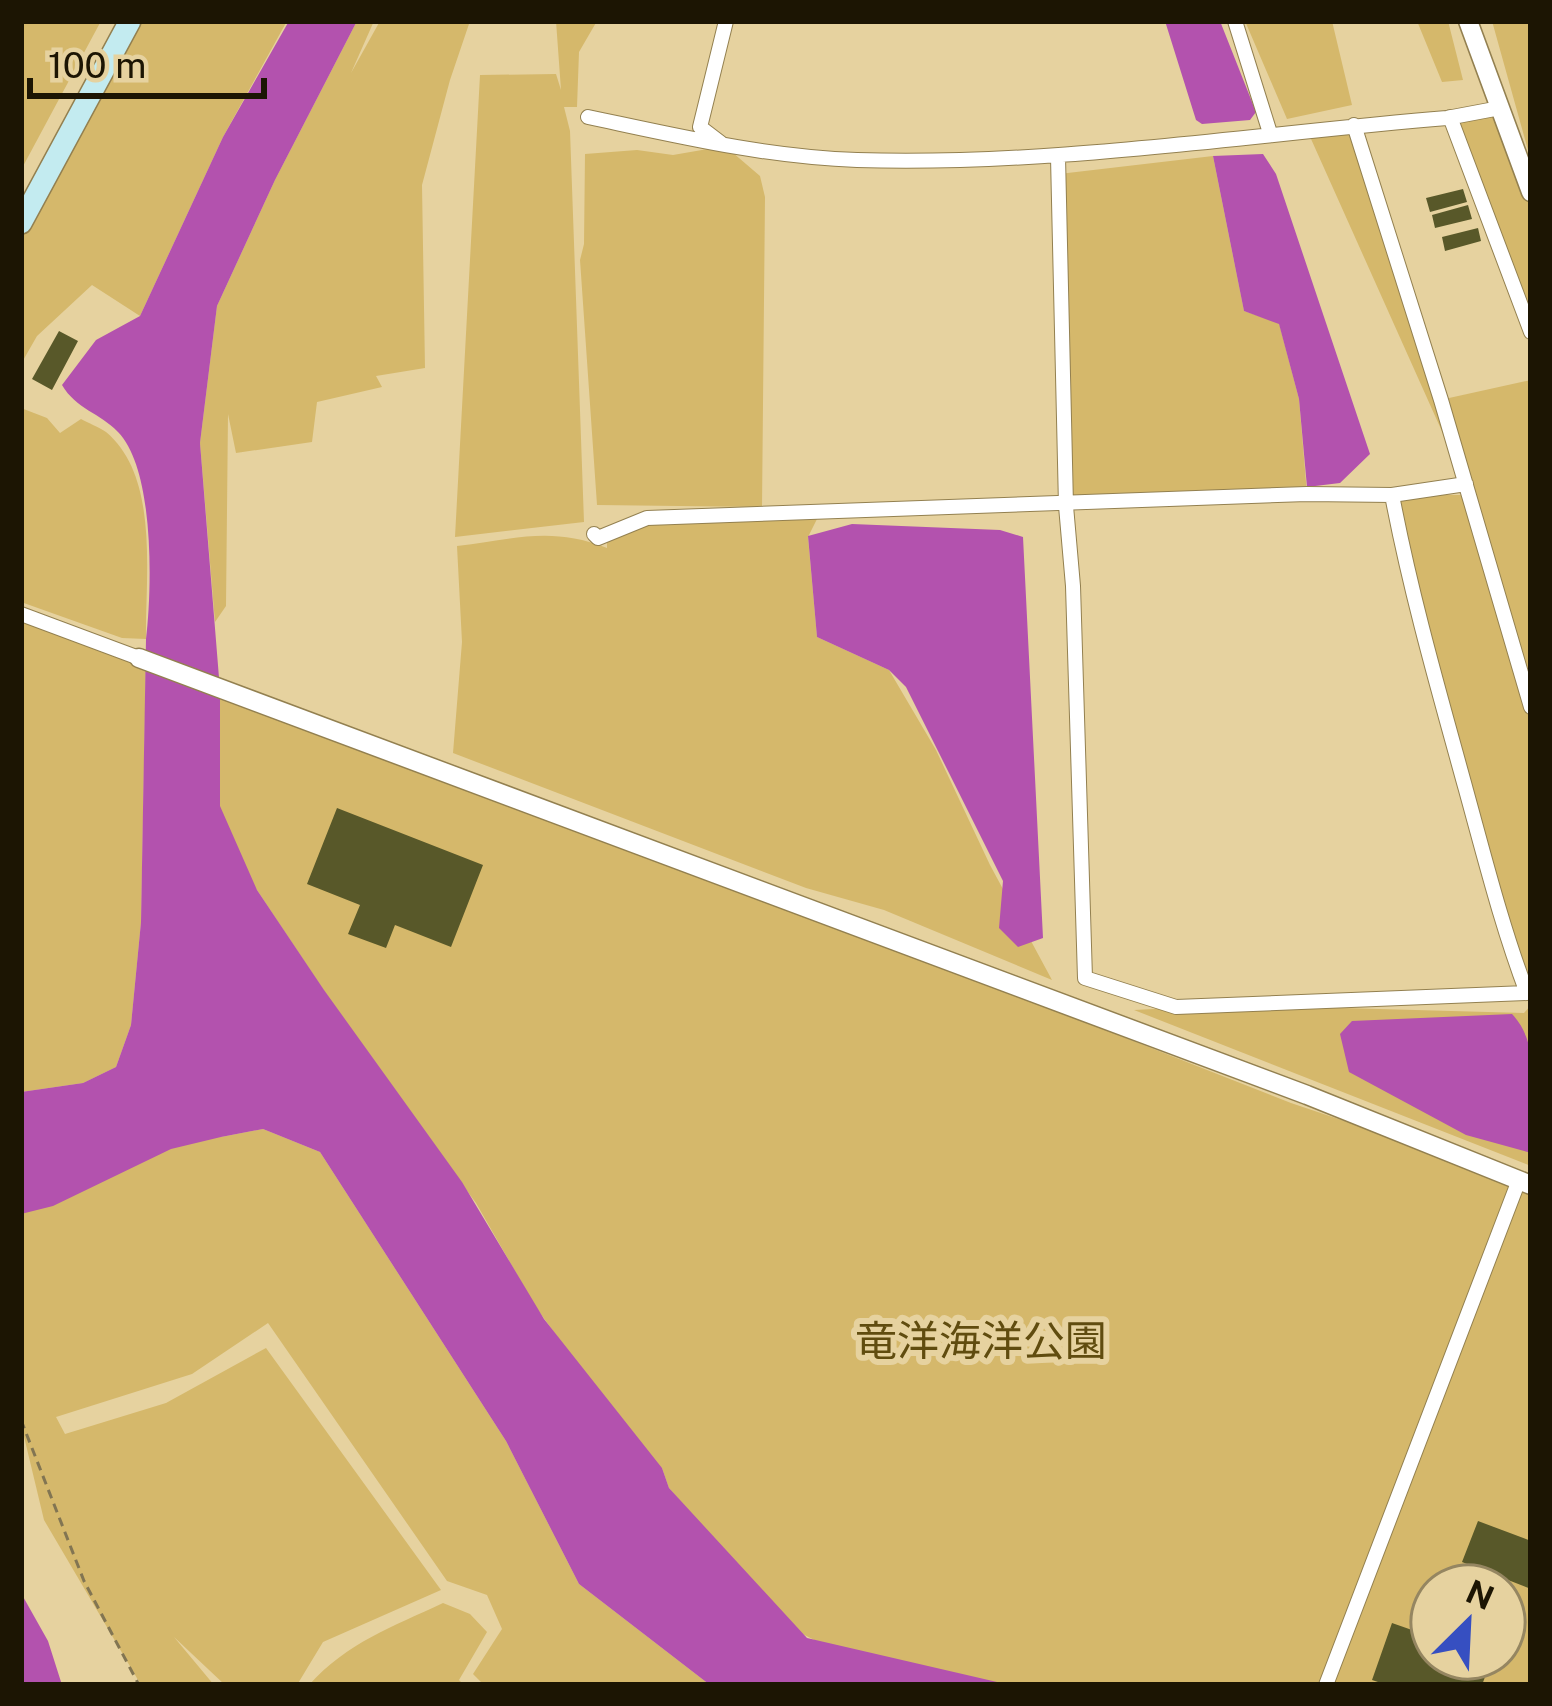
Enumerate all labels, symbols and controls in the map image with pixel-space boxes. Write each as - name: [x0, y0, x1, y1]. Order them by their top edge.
- scale bar: [30, 24, 264, 98]
- text: 100 m: [48, 44, 146, 86]
- park label: 竜洋海洋公園: [855, 1316, 1107, 1365]
- north arrow: [1408, 1562, 1528, 1682]
- text: N: [1461, 1572, 1500, 1617]

